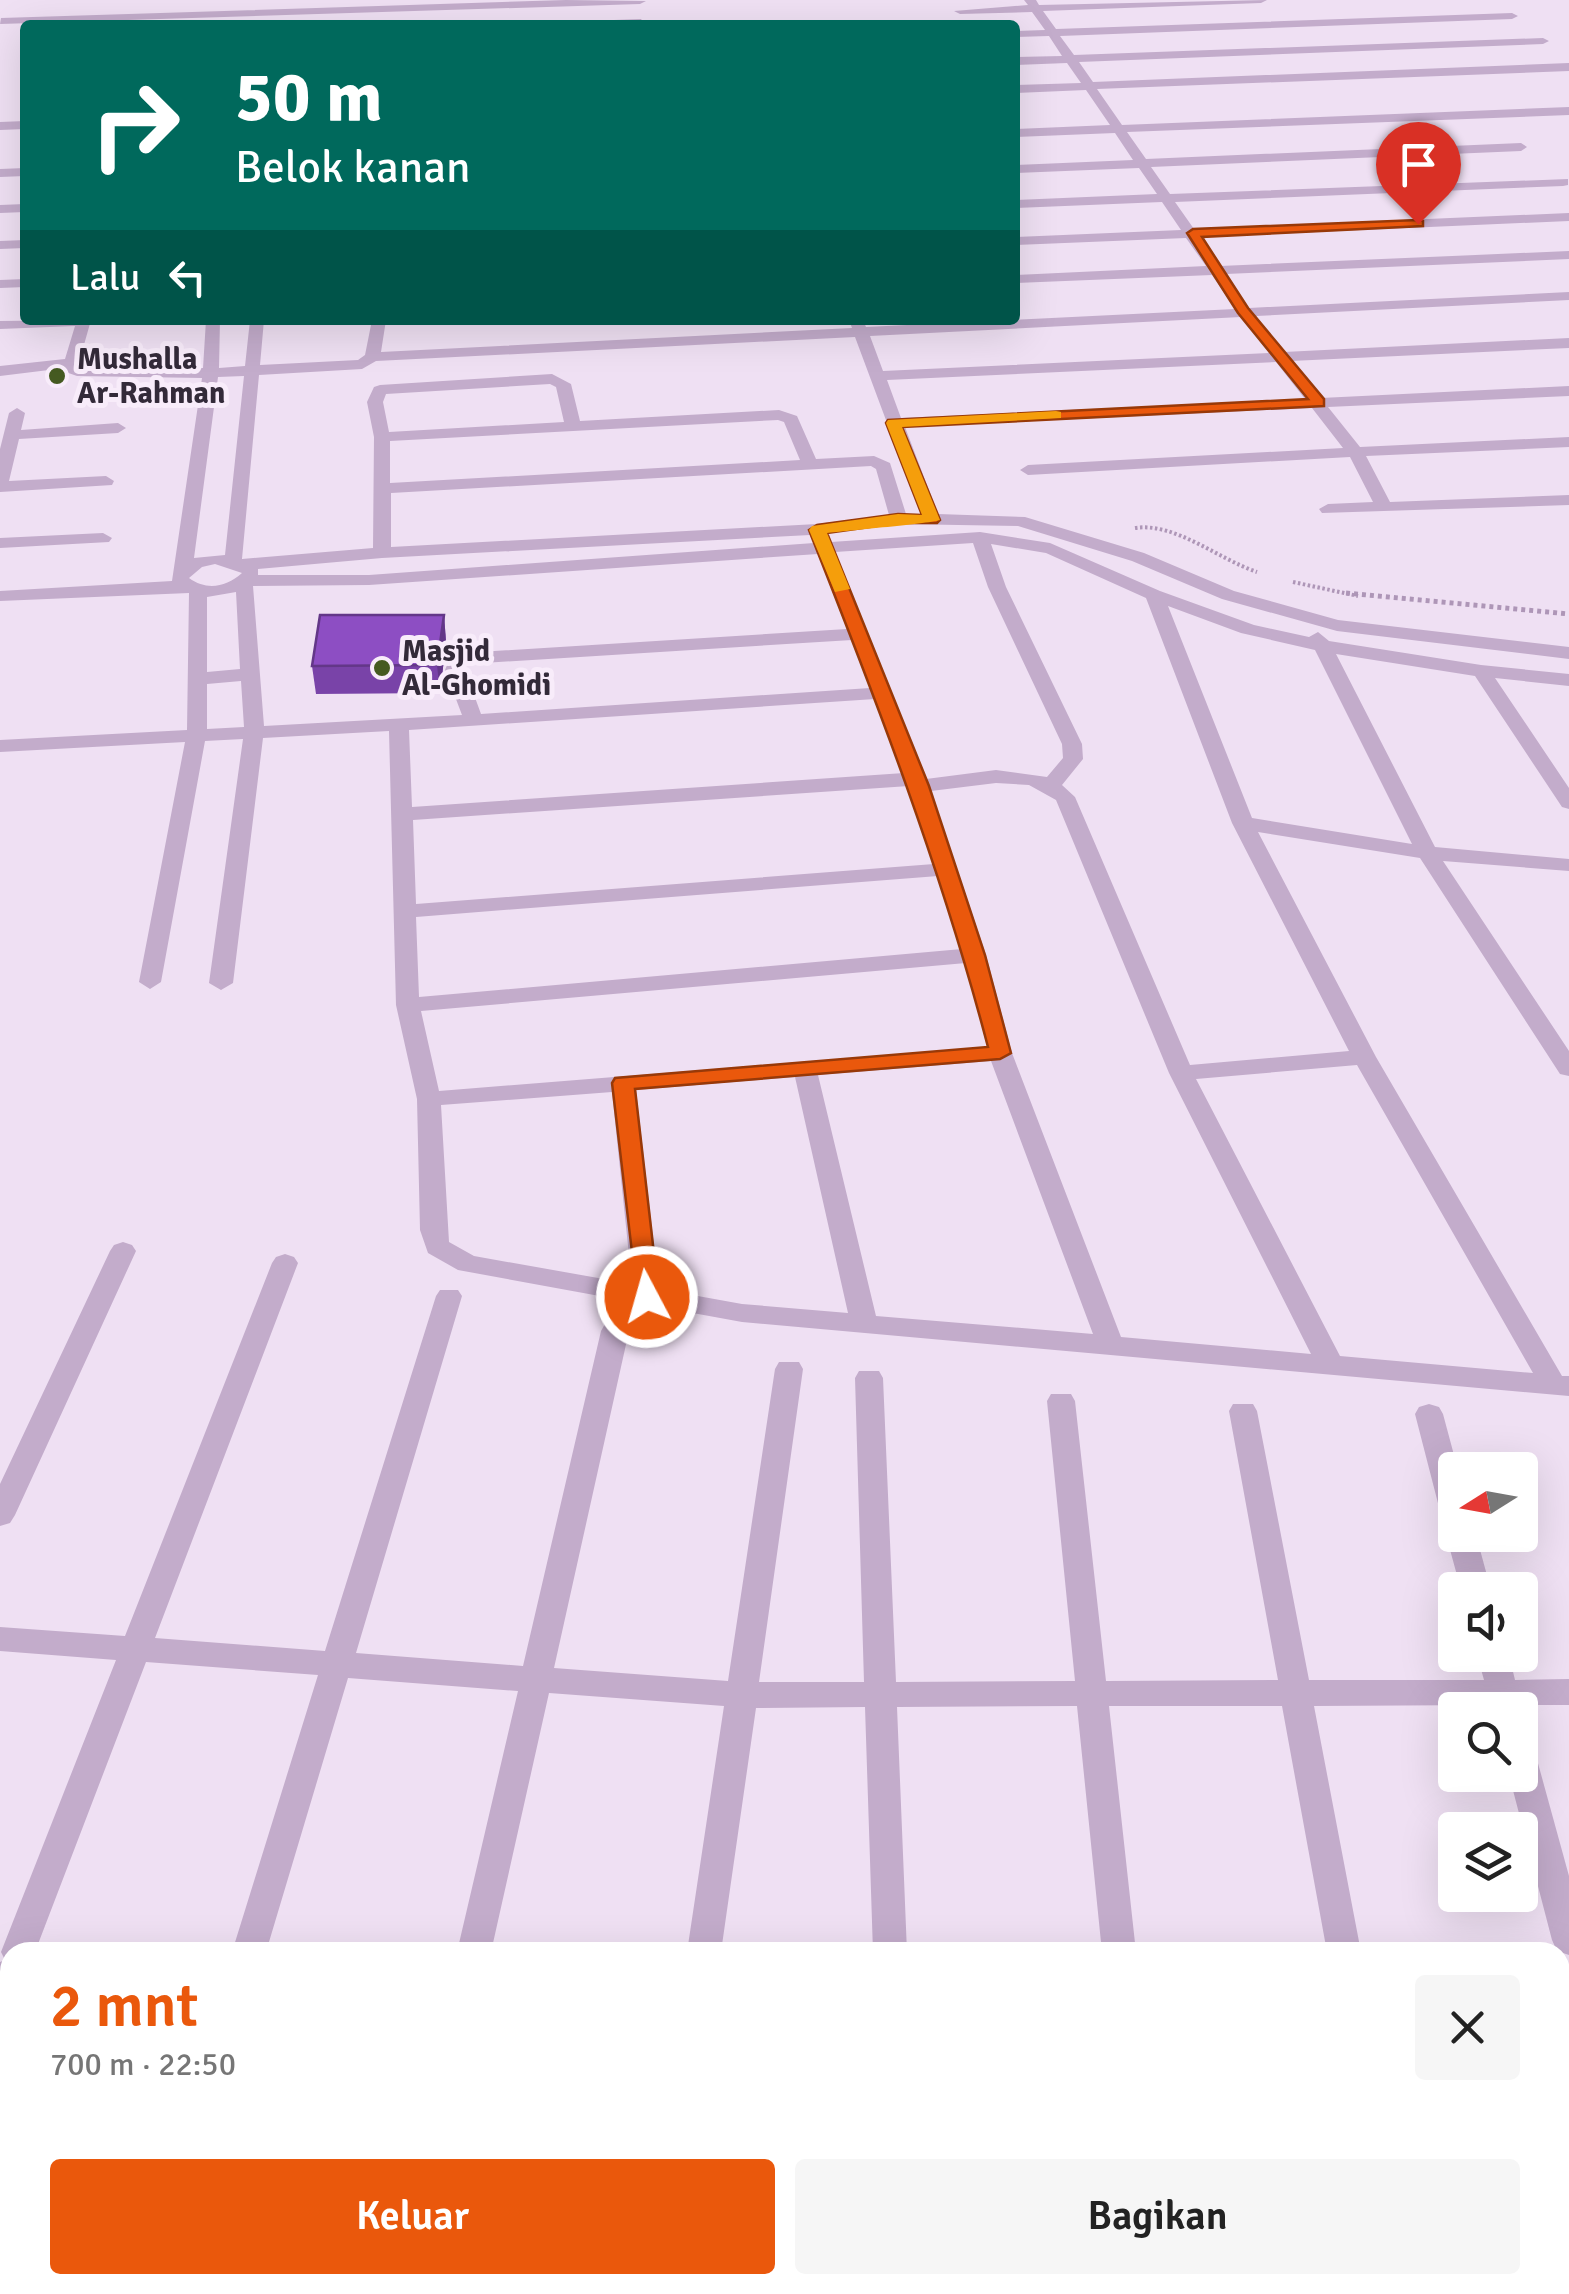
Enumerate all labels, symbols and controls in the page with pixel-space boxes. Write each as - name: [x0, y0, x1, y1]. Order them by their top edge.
- text: 50 m: [235, 54, 383, 140]
- icon: right: [70, 60, 200, 190]
- pin: [1376, 122, 1461, 225]
- icon: arrive: [1391, 137, 1446, 192]
- text: Belok kanan: [235, 140, 471, 195]
- icon: left: [160, 250, 215, 305]
- text: Lalu: [70, 254, 140, 301]
- place label: Mushalla Ar-Rahman: [77, 341, 225, 412]
- marker: Mushalla Ar-Rahman: [46, 365, 68, 387]
- place label: Masjid Al-Ghomidi: [402, 633, 551, 704]
- marker: Masjid Al-Ghomidi: [371, 657, 393, 679]
- position arrow: [595, 1245, 699, 1349]
- north arrow: [1438, 1452, 1538, 1552]
- map controls: [1438, 1452, 1538, 1912]
- button: sound: [1438, 1572, 1538, 1672]
- button: search: [1438, 1692, 1538, 1792]
- button: layers: [1438, 1812, 1538, 1912]
- text: 2 mnt: [50, 1970, 198, 2044]
- button: close: [1415, 1975, 1520, 2080]
- text: 700 m · 22:50: [50, 2045, 236, 2084]
- button: Keluar: [50, 2159, 775, 2274]
- button: Bagikan: [795, 2159, 1520, 2274]

